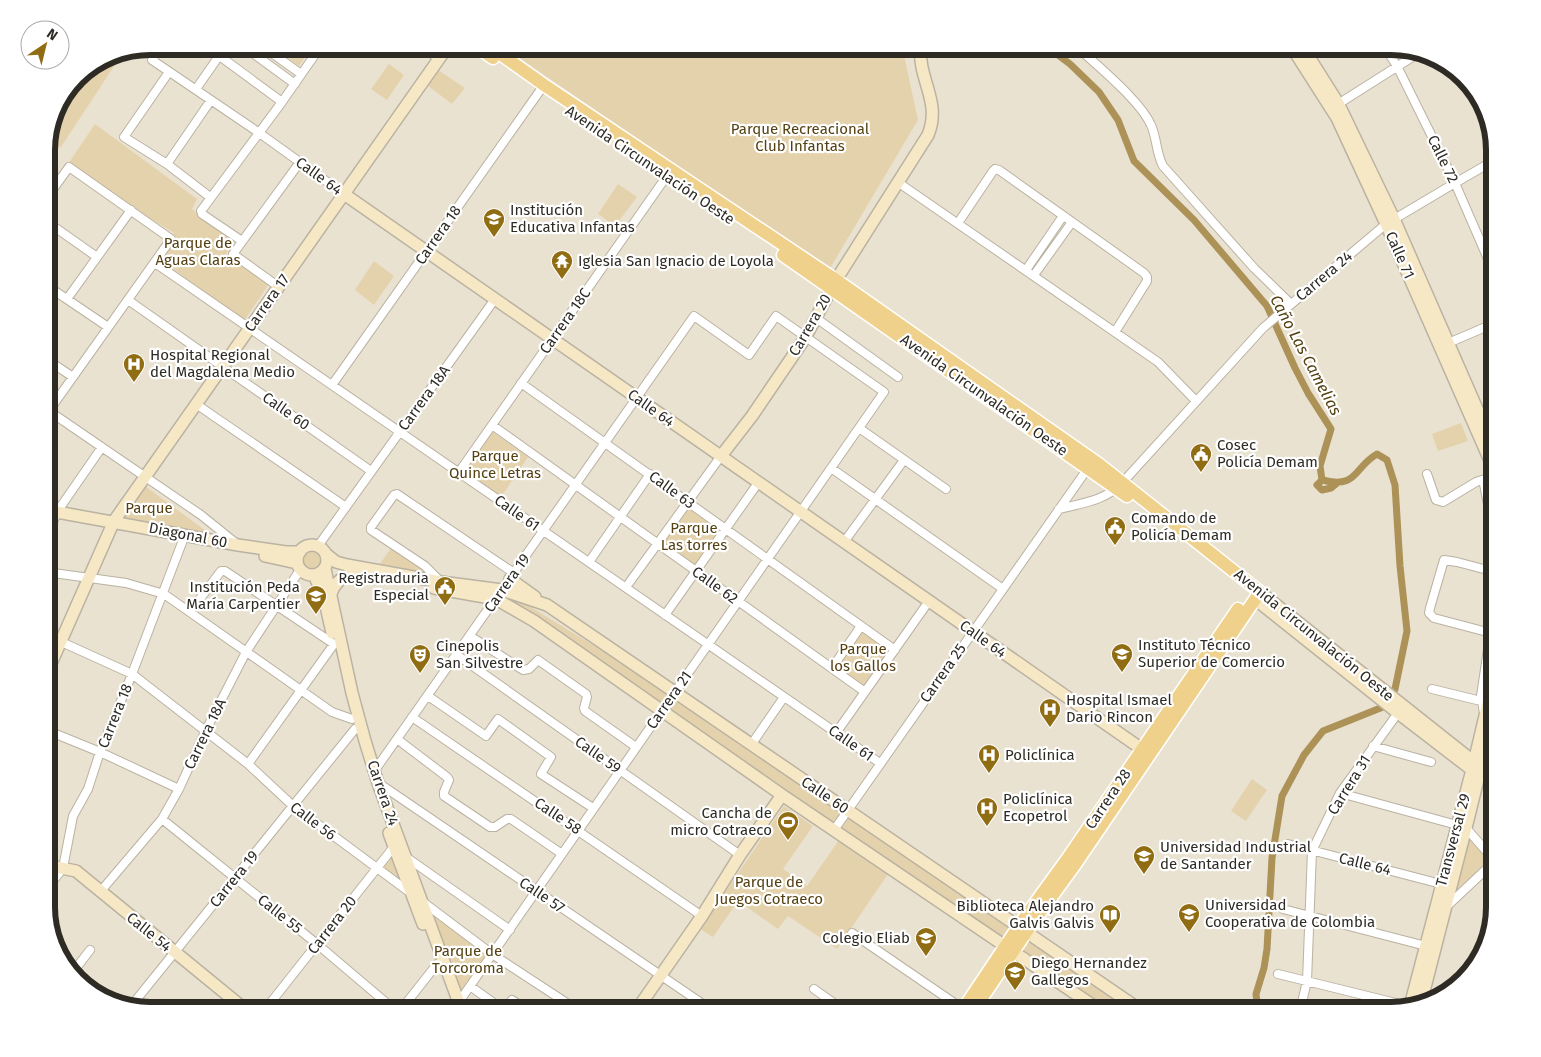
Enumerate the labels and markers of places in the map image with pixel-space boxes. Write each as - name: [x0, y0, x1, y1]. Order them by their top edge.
- place label: Institución Educativa Infantas: [510, 201, 635, 236]
- school or university icon: Institución Educativa Infantas: [482, 207, 506, 238]
- temple icon: Iglesia San Ignacio de Loyola: [550, 249, 574, 280]
- place label: Iglesia San Ignacio de Loyola: [578, 252, 774, 270]
- place label: Hospital Regional del Magdalena Medio: [150, 346, 295, 381]
- hospital icon: Hospital Regional del Magdalena Medio: [122, 352, 146, 383]
- place label: Cosec Policía Demam: [1217, 436, 1318, 471]
- public building icon: Cosec Policía Demam: [1189, 442, 1213, 473]
- place label: Comando de Policía Demam: [1131, 509, 1232, 544]
- public building icon: Comando de Policía Demam: [1103, 515, 1127, 546]
- place label: Registraduria Especial: [338, 569, 430, 604]
- public building icon: Registraduria Especial: [433, 575, 457, 606]
- place label: Institución Peda María Carpentier: [186, 578, 300, 613]
- school or university icon: Institución Peda María Carpentier: [304, 584, 328, 615]
- place label: Instituto Técnico Superior de Comercio: [1138, 636, 1285, 671]
- place label: Cinepolis San Silvestre: [436, 637, 523, 672]
- school or university icon: Instituto Técnico Superior de Comercio: [1110, 642, 1134, 673]
- theatre icon: Cinepolis San Silvestre: [408, 643, 432, 674]
- place label: Hospital Ismael Dario Rincon: [1066, 691, 1172, 726]
- hospital icon: Hospital Ismael Dario Rincon: [1038, 697, 1062, 728]
- hospital icon: Policlínica: [977, 743, 1001, 774]
- place label: Policlínica: [1005, 746, 1075, 764]
- place label: Policlínica Ecopetrol: [1003, 790, 1073, 825]
- hospital icon: Policlínica Ecopetrol: [975, 796, 999, 827]
- place label: Cancha de micro Cotraeco: [670, 804, 772, 839]
- sports icon: Cancha de micro Cotraeco: [776, 810, 800, 841]
- place label: Universidad Industrial de Santander: [1160, 838, 1312, 873]
- school or university icon: Universidad Industrial de Santander: [1132, 844, 1156, 875]
- place label: Universidad Cooperativa de Colombia: [1205, 896, 1375, 931]
- place label: Biblioteca Alejandro Galvis Galvis: [957, 897, 1094, 932]
- school or university icon: Universidad Cooperativa de Colombia: [1177, 902, 1201, 933]
- library icon: Biblioteca Alejandro Galvis Galvis: [1098, 903, 1122, 934]
- school or university icon: Colegio Eliab: [914, 926, 938, 957]
- place label: Colegio Eliab: [822, 929, 910, 947]
- place label: Diego Hernandez Gallegos: [1031, 954, 1147, 989]
- school or university icon: Diego Hernandez Gallegos: [1003, 960, 1027, 991]

